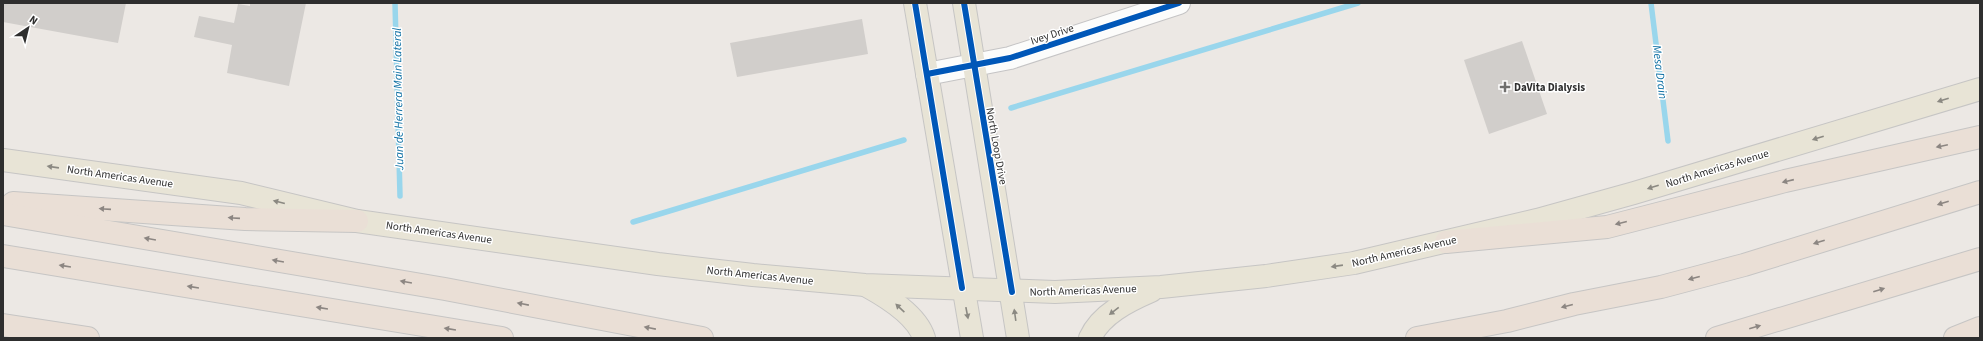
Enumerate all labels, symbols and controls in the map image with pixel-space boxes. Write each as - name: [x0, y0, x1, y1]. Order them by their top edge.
- north arrow: [8, 8, 48, 48]
- text: N: [26, 12, 41, 28]
- street label: Ivey Drive: [1029, 20, 1076, 49]
- water label: Juan de Herrera Main Lateral: [389, 28, 408, 171]
- water label: Mesa Drain: [1648, 44, 1671, 100]
- place label: DaVita Dialysis: [1514, 80, 1585, 95]
- marker: DaVita Dialysis: [1499, 81, 1511, 93]
- one-way arrow: [1936, 97, 1948, 103]
- street label: North Loop Drive: [982, 106, 1011, 186]
- one-way arrow: [1812, 135, 1824, 141]
- one-way arrow: [1936, 143, 1948, 149]
- street label: North Americas Avenue: [1664, 146, 1771, 191]
- street label: North Americas Avenue: [66, 162, 175, 191]
- one-way arrow: [47, 164, 60, 170]
- one-way arrow: [1782, 178, 1794, 184]
- one-way arrow: [1647, 184, 1659, 190]
- one-way arrow: [272, 198, 285, 204]
- one-way arrow: [1936, 200, 1948, 206]
- one-way arrow: [99, 206, 111, 213]
- one-way arrow: [228, 215, 240, 222]
- street label: North Americas Avenue: [385, 218, 494, 247]
- one-way arrow: [1615, 221, 1627, 227]
- street label: North Americas Avenue: [1350, 232, 1458, 271]
- one-way arrow: [144, 236, 156, 242]
- one-way arrow: [1812, 239, 1824, 245]
- one-way arrow: [272, 257, 284, 263]
- street label: North Americas Avenue: [706, 262, 814, 289]
- one-way arrow: [59, 263, 71, 269]
- one-way arrow: [1331, 263, 1343, 269]
- one-way arrow: [1687, 275, 1699, 281]
- one-way arrow: [400, 279, 412, 285]
- street label: North Americas Avenue: [1029, 281, 1137, 300]
- one-way arrow: [187, 284, 200, 290]
- one-way arrow: [1873, 287, 1885, 293]
- one-way arrow: [516, 300, 529, 306]
- one-way arrow: [895, 303, 905, 313]
- one-way arrow: [1561, 303, 1573, 309]
- one-way arrow: [316, 305, 328, 311]
- one-way arrow: [964, 307, 970, 319]
- one-way arrow: [1109, 307, 1120, 315]
- one-way arrow: [1012, 309, 1018, 321]
- one-way arrow: [1749, 324, 1761, 330]
- one-way arrow: [644, 325, 656, 331]
- one-way arrow: [444, 326, 456, 332]

